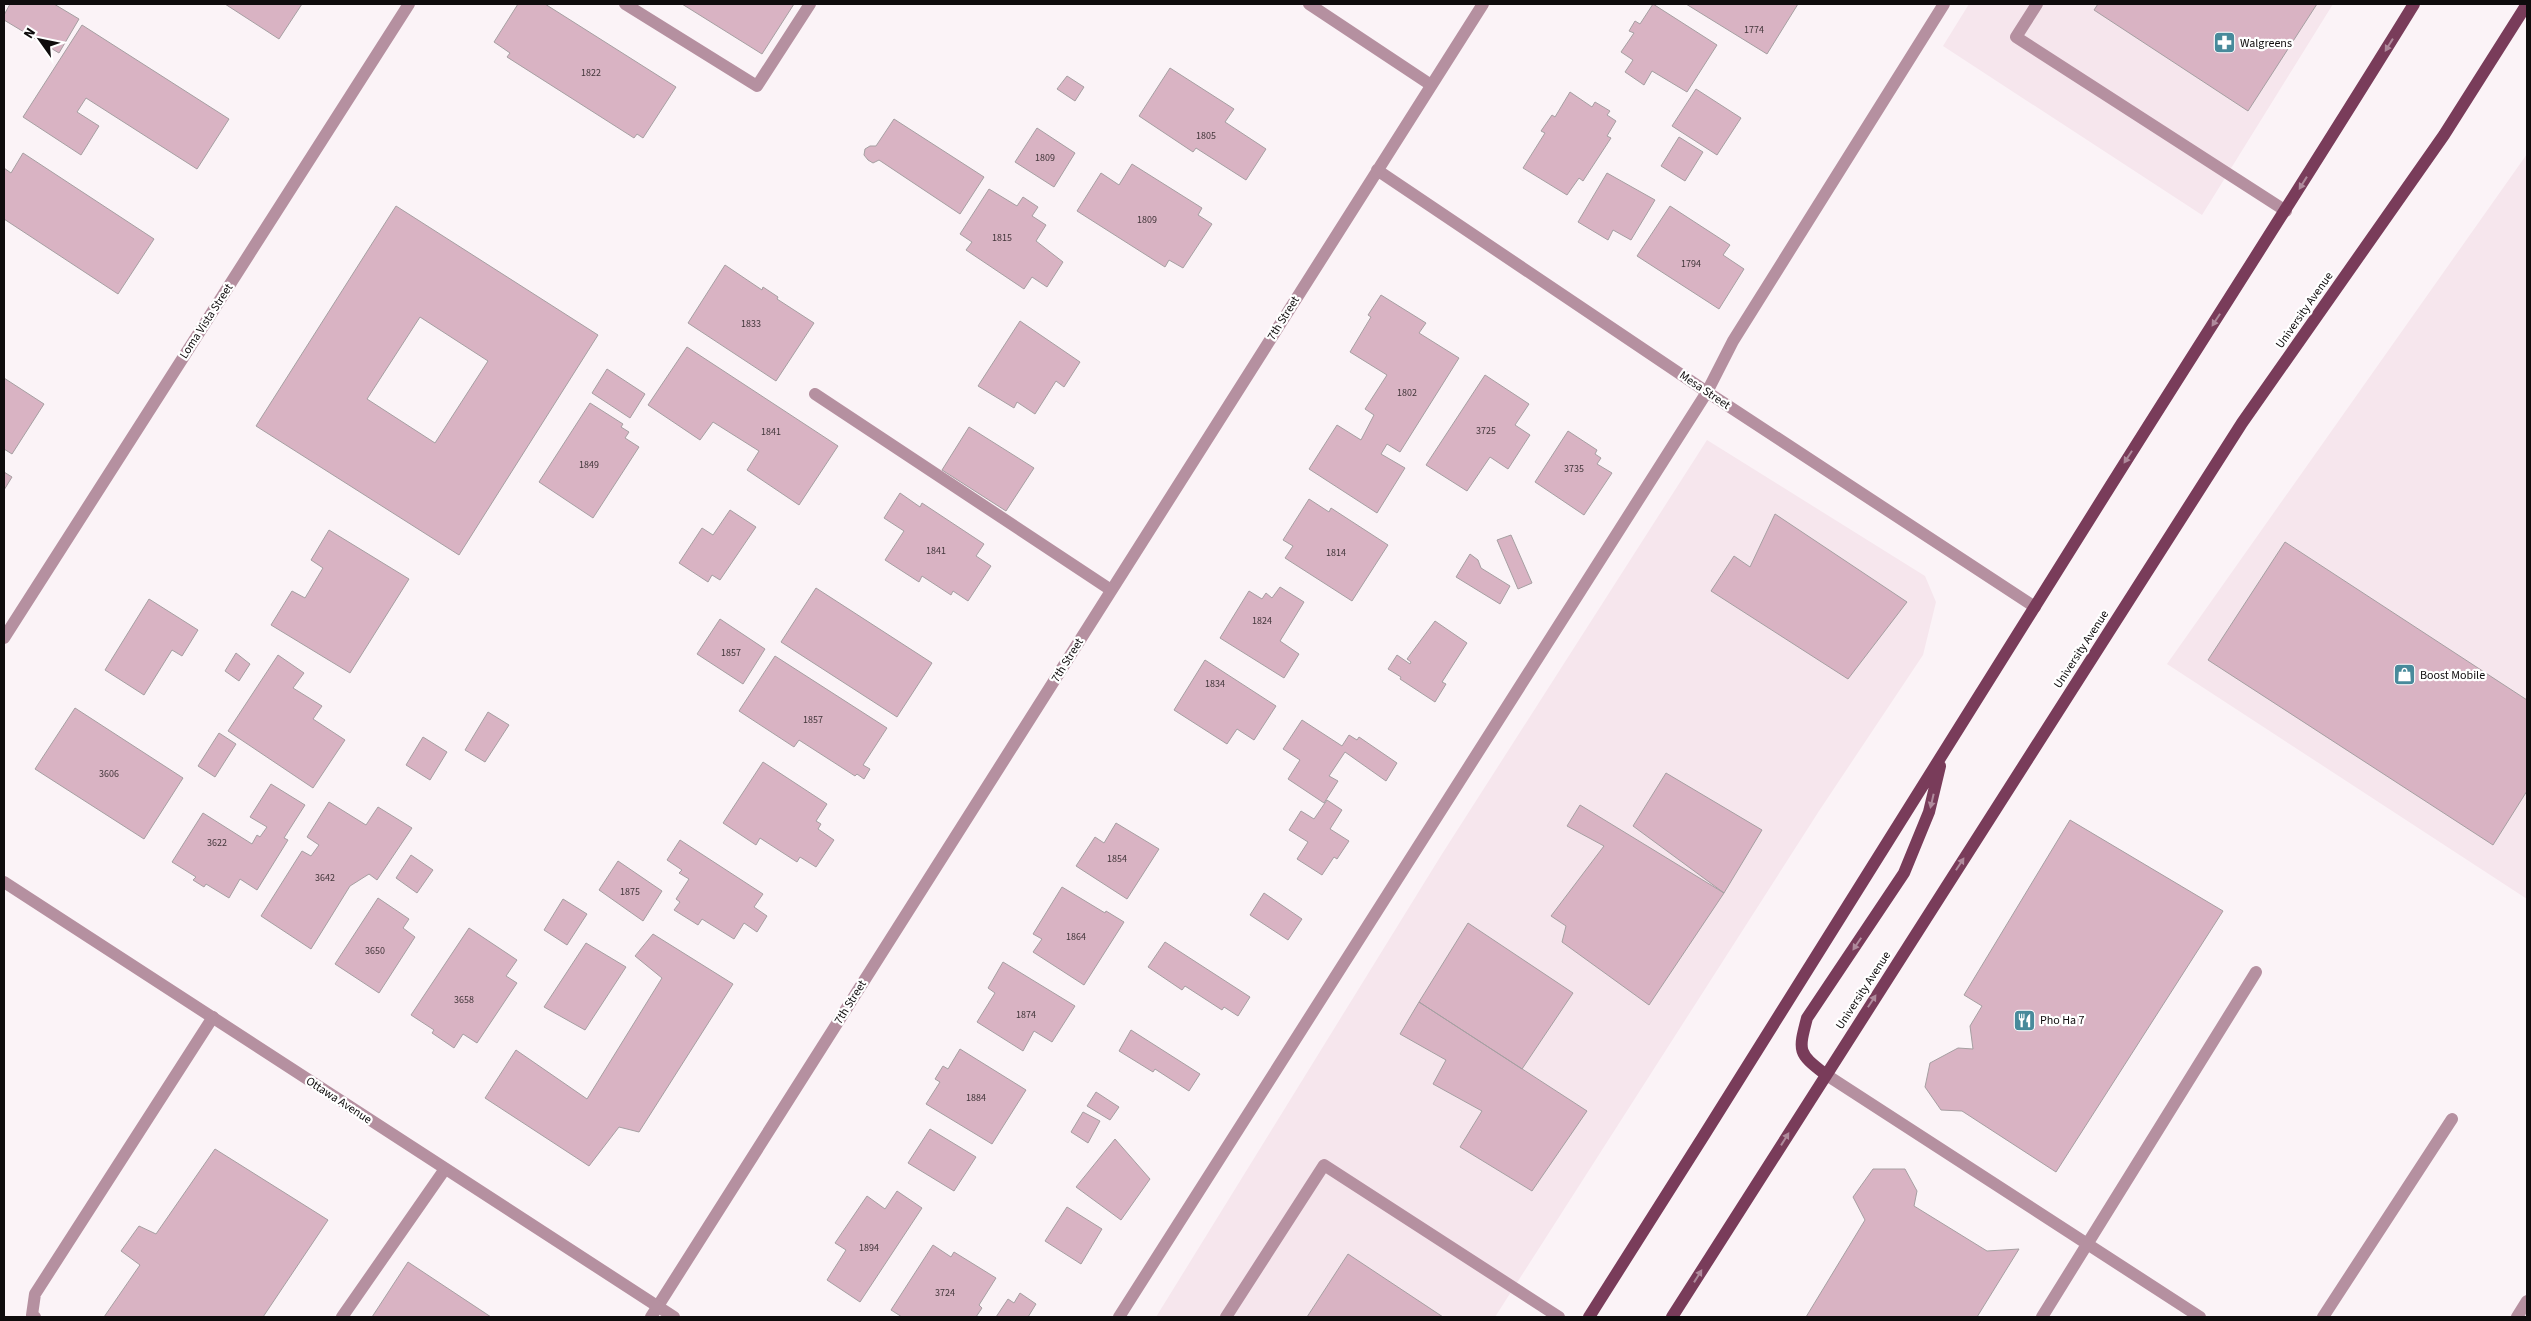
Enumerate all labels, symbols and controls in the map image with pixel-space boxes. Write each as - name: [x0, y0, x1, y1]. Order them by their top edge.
- north arrow: [15, 15, 65, 65]
- house number: 1774: [1744, 23, 1764, 37]
- text: N: [19, 24, 41, 43]
- pharmacy icon: Walgreens: [2212, 31, 2236, 55]
- place label: Walgreens: [2240, 35, 2292, 52]
- one-way arrow: [2384, 39, 2393, 52]
- house number: 1822: [581, 66, 601, 80]
- house number: 1805: [1196, 129, 1216, 143]
- house number: 1809: [1035, 151, 1055, 165]
- one-way arrow: [2299, 177, 2308, 190]
- house number: 1809: [1137, 213, 1157, 227]
- house number: 1815: [992, 231, 1012, 245]
- house number: 1794: [1681, 257, 1701, 271]
- street label: University Avenue: [2272, 269, 2337, 352]
- street label: Loma Vista Street: [176, 280, 237, 362]
- street label: 7th Street: [1263, 293, 1304, 344]
- one-way arrow: [2211, 314, 2221, 327]
- house number: 1833: [741, 317, 761, 331]
- street label: Mesa Street: [1676, 367, 1734, 414]
- house number: 1802: [1397, 386, 1417, 400]
- house number: 3725: [1476, 424, 1496, 438]
- house number: 1841: [761, 425, 781, 439]
- one-way arrow: [2124, 451, 2133, 464]
- house number: 1849: [579, 458, 599, 472]
- house number: 3735: [1564, 462, 1584, 476]
- house number: 1841: [926, 544, 946, 558]
- house number: 1814: [1326, 546, 1346, 560]
- street label: University Avenue: [2050, 607, 2113, 692]
- house number: 1824: [1252, 614, 1272, 628]
- street label: 7th Street: [1047, 635, 1088, 686]
- house number: 1857: [721, 646, 741, 660]
- shop icon: Boost Mobile: [2392, 663, 2416, 687]
- place label: Boost Mobile: [2420, 667, 2485, 684]
- house number: 1834: [1205, 677, 1225, 691]
- house number: 1857: [803, 713, 823, 727]
- house number: 3606: [99, 767, 119, 781]
- one-way arrow: [1928, 793, 1936, 808]
- house number: 3622: [207, 836, 227, 850]
- house number: 1854: [1107, 852, 1127, 866]
- one-way arrow: [1955, 858, 1964, 871]
- house number: 3642: [315, 871, 335, 885]
- house number: 1875: [620, 885, 640, 899]
- house number: 1864: [1066, 930, 1086, 944]
- one-way arrow: [1852, 937, 1862, 950]
- house number: 3650: [365, 944, 385, 958]
- street label: University Avenue: [1832, 948, 1895, 1033]
- street label: 7th Street: [830, 977, 871, 1028]
- house number: 3658: [454, 993, 474, 1007]
- one-way arrow: [1867, 995, 1877, 1008]
- house number: 1874: [1016, 1008, 1036, 1022]
- restaurant icon: Pho Ha 7: [2012, 1008, 2036, 1032]
- place label: Pho Ha 7: [2040, 1012, 2084, 1029]
- street label: Ottawa Avenue: [302, 1073, 375, 1128]
- house number: 1884: [966, 1091, 986, 1105]
- one-way arrow: [1780, 1132, 1790, 1145]
- house number: 1894: [859, 1241, 879, 1255]
- one-way arrow: [1694, 1269, 1703, 1283]
- house number: 3724: [935, 1286, 955, 1300]

